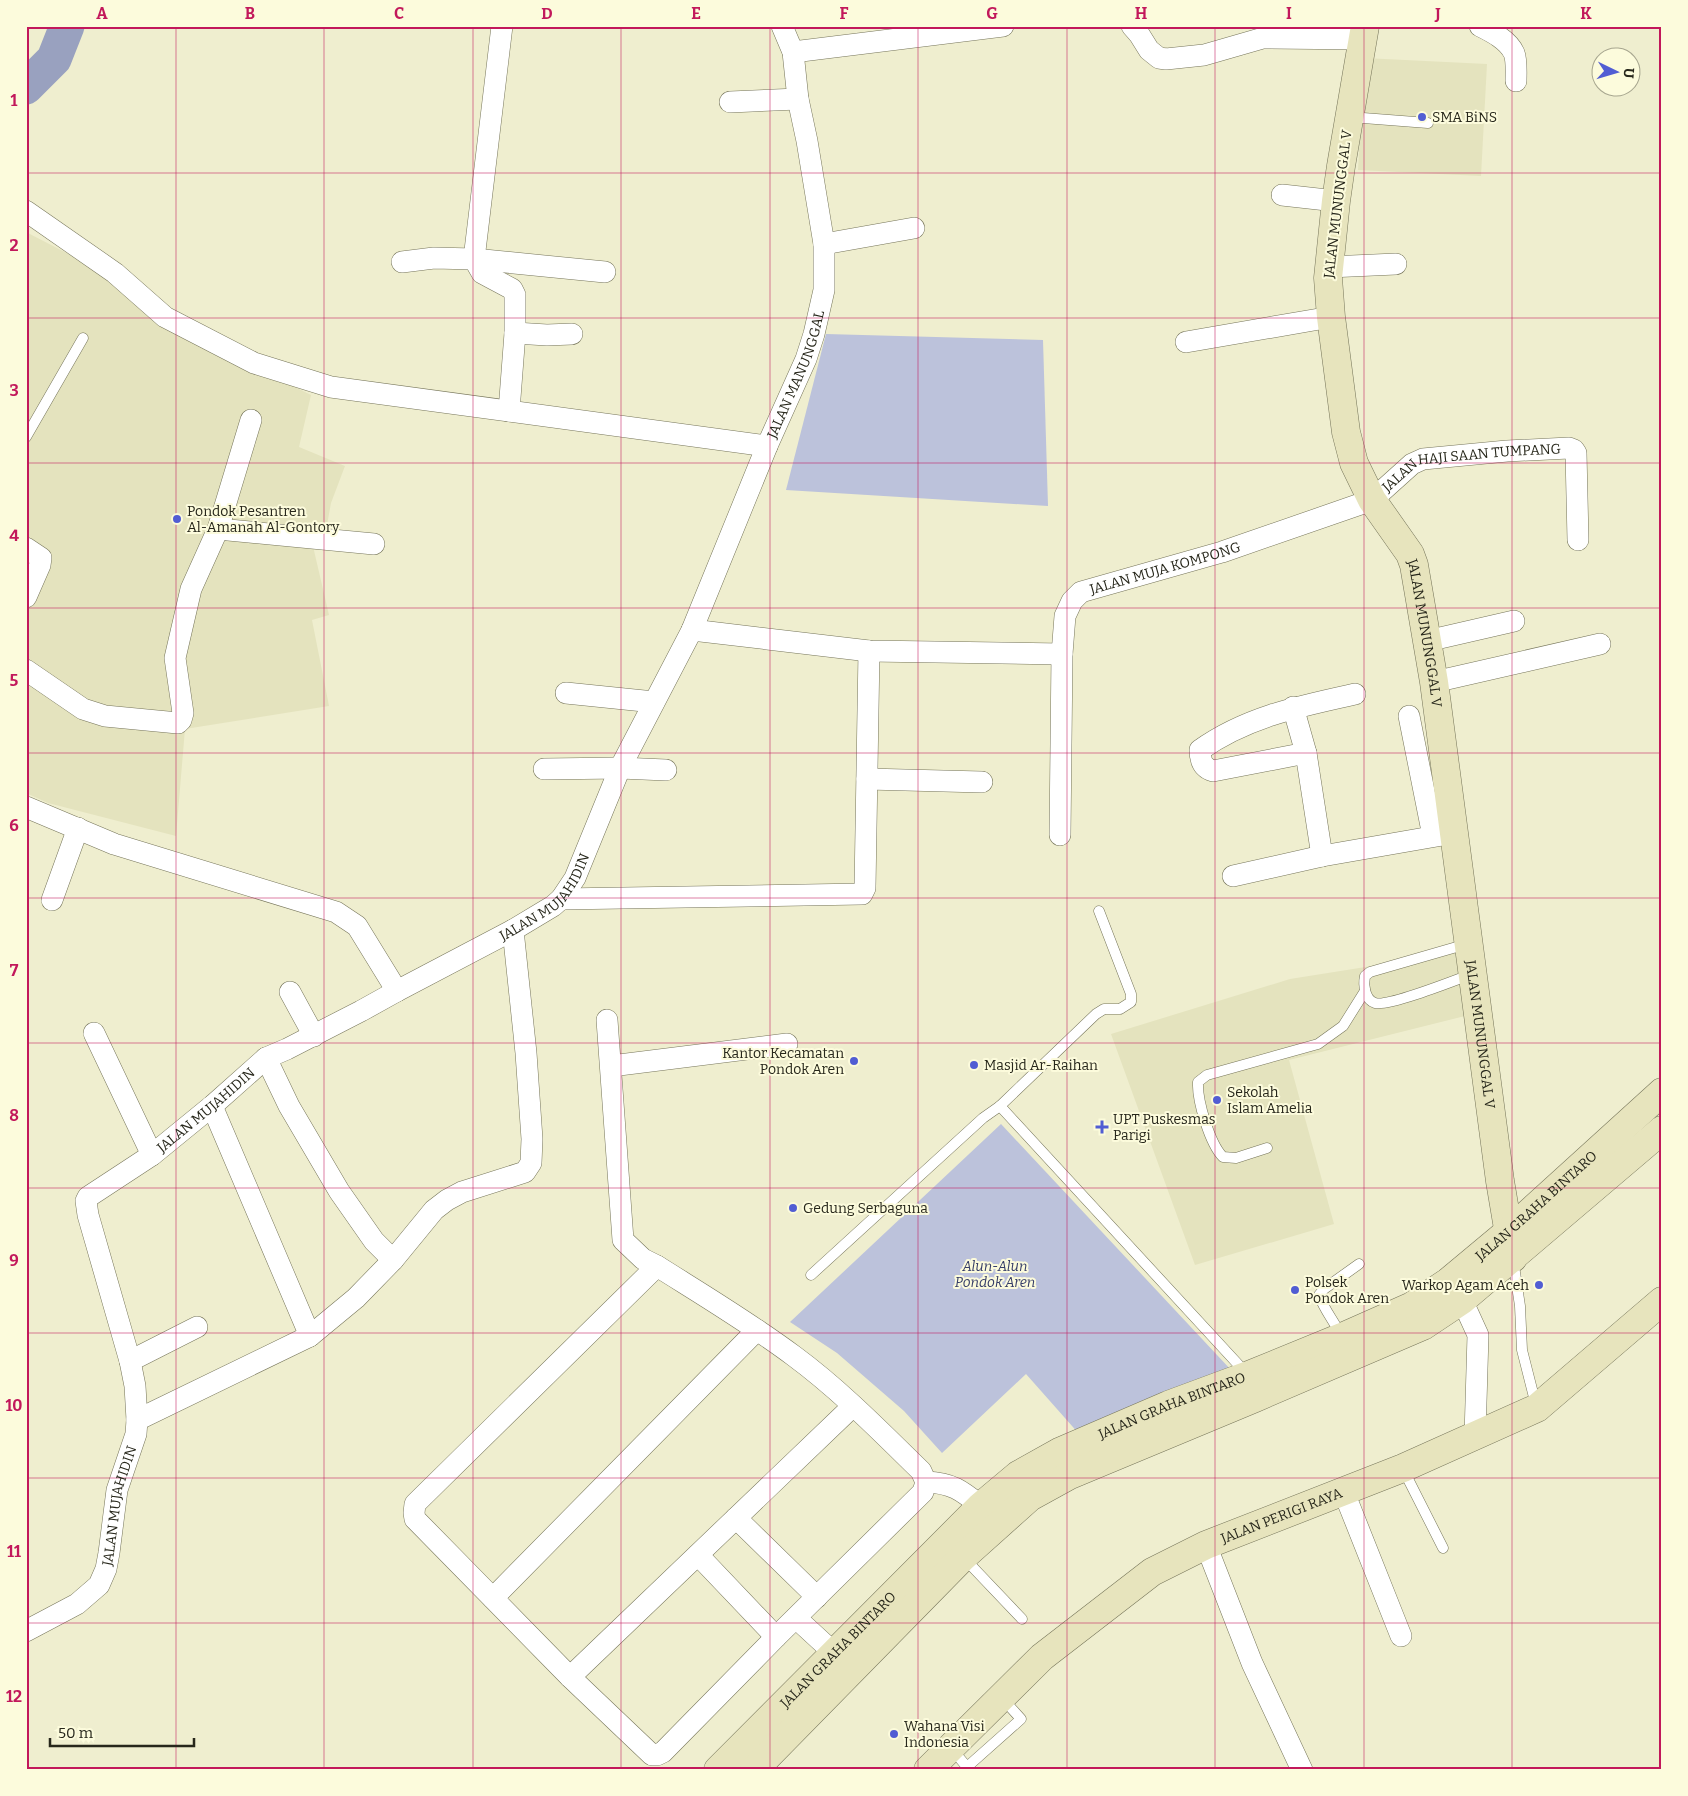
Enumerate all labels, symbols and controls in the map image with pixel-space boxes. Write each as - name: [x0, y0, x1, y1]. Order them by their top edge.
- text: A: [96, 4, 108, 23]
- text: B: [245, 4, 255, 23]
- text: C: [394, 4, 404, 23]
- text: D: [541, 4, 553, 23]
- text: E: [691, 4, 701, 23]
- text: F: [840, 4, 849, 23]
- text: G: [986, 4, 998, 23]
- text: H: [1135, 4, 1148, 23]
- text: I: [1286, 4, 1292, 23]
- text: J: [1434, 4, 1441, 23]
- text: K: [1580, 4, 1592, 23]
- north arrow: [1590, 48, 1640, 98]
- text: U: [1619, 67, 1637, 80]
- text: 1: [11, 91, 18, 110]
- place label: SMA BiNS: [1432, 109, 1497, 126]
- marker: SMA BiNS: [1416, 111, 1428, 123]
- street label: JALAN MUNUNGGAL V: [1320, 128, 1356, 280]
- text: 2: [9, 236, 19, 255]
- street label: JALAN MANUNGGAL: [763, 309, 828, 442]
- text: 3: [9, 381, 19, 400]
- street label: JALAN HAJI SAAN TUMPANG: [1378, 440, 1561, 496]
- place label: Pondok Pesantren Al-Amanah Al-Gontory: [187, 503, 340, 536]
- marker: Pondok Pesantren Al-Amanah Al-Gontory: [171, 513, 183, 525]
- text: 4: [9, 526, 19, 545]
- street label: JALAN MUJA KOMPONG: [1087, 538, 1243, 598]
- street label: JALAN MUNUNGGAL V: [1404, 556, 1446, 709]
- text: 5: [10, 671, 19, 690]
- text: 6: [9, 816, 19, 835]
- street label: JALAN MUJAHIDIN: [496, 851, 593, 945]
- street label: JALAN MUNUNGGAL V: [1462, 958, 1499, 1110]
- text: 7: [10, 961, 19, 980]
- place label: Kantor Kecamatan Pondok Aren: [722, 1045, 844, 1078]
- marker: Kantor Kecamatan Pondok Aren: [848, 1055, 860, 1067]
- place label: Masjid Ar-Raihan: [984, 1057, 1098, 1074]
- marker: Masjid Ar-Raihan: [968, 1059, 980, 1071]
- street label: JALAN MUJAHIDIN: [153, 1064, 258, 1157]
- place label: Sekolah Islam Amelia: [1227, 1084, 1313, 1117]
- marker: Sekolah Islam Amelia: [1211, 1094, 1223, 1106]
- text: 8: [9, 1106, 19, 1125]
- place label: UPT Puskesmas Parigi: [1113, 1111, 1216, 1144]
- marker: UPT Puskesmas Parigi: [1095, 1120, 1109, 1134]
- street label: JALAN GRAHA BINTARO: [1471, 1147, 1600, 1265]
- place label: Gedung Serbaguna: [803, 1200, 928, 1217]
- marker: Gedung Serbaguna: [787, 1202, 799, 1214]
- text: 9: [9, 1251, 19, 1270]
- park label: Alun-Alun Pondok Aren: [955, 1258, 1035, 1291]
- place label: Polsek Pondok Aren: [1305, 1274, 1389, 1307]
- place label: Warkop Agam Aceh: [1402, 1277, 1529, 1294]
- marker: Warkop Agam Aceh: [1533, 1279, 1545, 1291]
- marker: Polsek Pondok Aren: [1289, 1284, 1301, 1296]
- street label: JALAN GRAHA BINTARO: [1095, 1369, 1248, 1443]
- text: 10: [5, 1396, 23, 1415]
- street label: JALAN MUJAHIDIN: [98, 1443, 140, 1568]
- street label: JALAN PERIGI RAYA: [1218, 1484, 1345, 1547]
- text: 11: [7, 1542, 21, 1561]
- street label: JALAN GRAHA BINTARO: [776, 1588, 899, 1712]
- text: 12: [6, 1687, 22, 1706]
- scale bar: [50, 1716, 194, 1748]
- place label: Wahana Visi Indonesia: [904, 1718, 985, 1751]
- text: 50 m: [58, 1724, 94, 1742]
- marker: Wahana Visi Indonesia: [888, 1728, 900, 1740]

